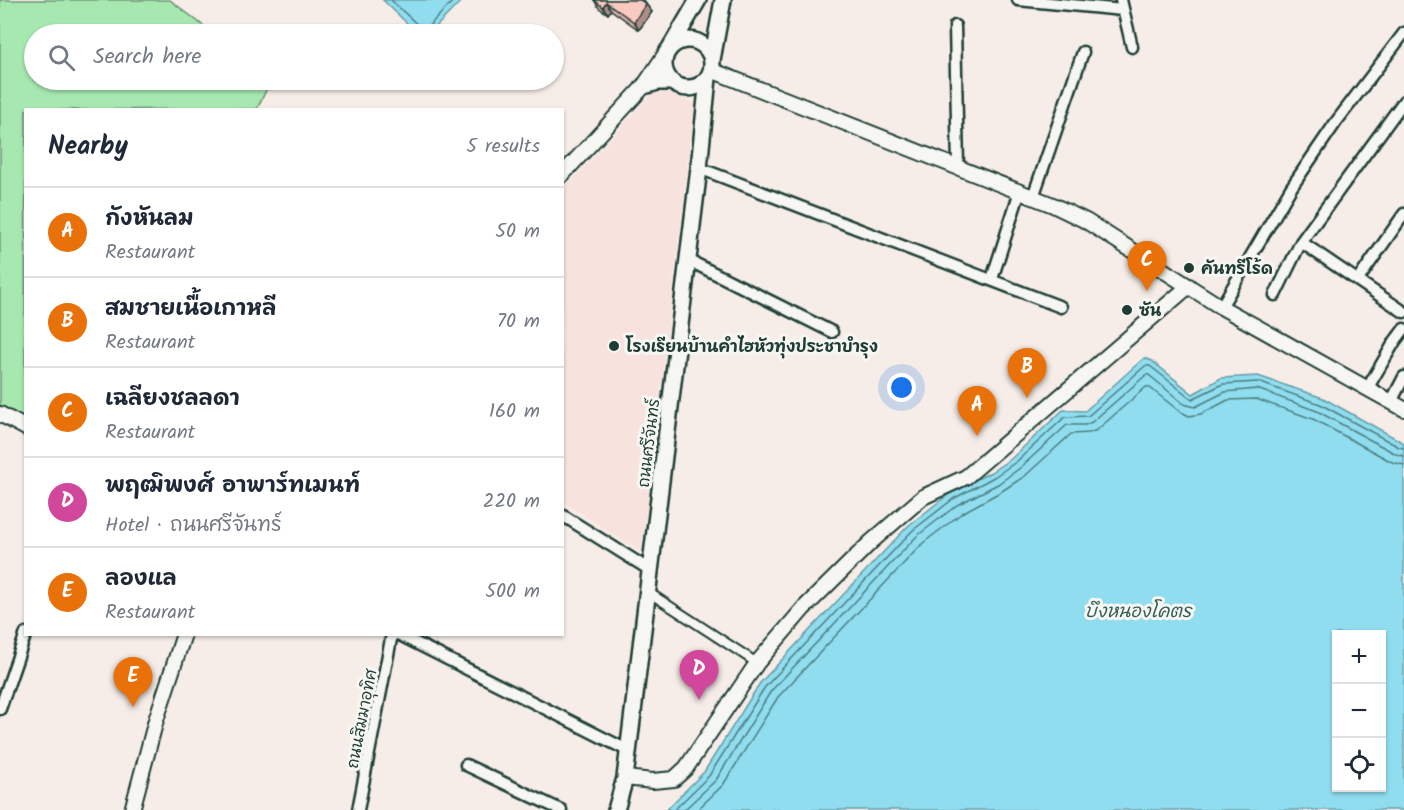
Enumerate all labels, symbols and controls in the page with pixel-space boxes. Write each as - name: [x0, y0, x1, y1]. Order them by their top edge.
- search box: [24, 24, 564, 90]
- text: Search here: [93, 40, 201, 75]
- icon: search: [45, 41, 78, 74]
- text: Nearby: [48, 126, 128, 168]
- text: 5 results: [466, 131, 540, 163]
- text: กังหันลม: [105, 202, 193, 237]
- text: A: [61, 216, 74, 248]
- text: 50 m: [495, 216, 540, 248]
- text: Restaurant: [105, 237, 195, 269]
- pin: C: [1128, 242, 1166, 291]
- place label: คันทรีโร้ด: [1201, 257, 1273, 282]
- marker: คันทรีโร้ด: [1182, 261, 1196, 275]
- text: สมชายเนื้อเกาหลี: [105, 292, 276, 327]
- place label: ซัน: [1139, 299, 1162, 324]
- marker: ซัน: [1120, 303, 1134, 317]
- text: B: [61, 306, 74, 338]
- text: 70 m: [497, 306, 540, 338]
- text: Restaurant: [105, 327, 195, 359]
- place label: โรงเรียนบ้านคำไฮหัวทุ่งประชาบำรุง: [625, 335, 878, 360]
- marker: โรงเรียนบ้านคำไฮหัวทุ่งประชาบำรุง: [607, 339, 621, 353]
- pin: B: [1008, 348, 1046, 398]
- your location: [887, 373, 916, 402]
- text: เฉลียงชลลดา: [105, 382, 240, 417]
- pin: A: [958, 386, 996, 436]
- text: C: [61, 396, 74, 428]
- text: 160 m: [489, 396, 540, 428]
- street label: ถนนศรีจันทร์: [632, 397, 667, 489]
- text: Restaurant: [105, 417, 195, 449]
- text: พฤฒิพงศ์ อาพาร์ทเมนท์: [105, 469, 360, 504]
- text: D: [61, 486, 74, 518]
- text: 220 m: [483, 486, 540, 518]
- text: Hotel · ถนนศรีจันทร์: [105, 510, 282, 542]
- text: ลองแล: [105, 562, 177, 597]
- text: E: [62, 576, 73, 608]
- text: 500 m: [485, 576, 540, 608]
- text: Restaurant: [105, 597, 195, 629]
- water label: บึงหนองโคตร: [1085, 598, 1193, 627]
- map controls: [1332, 630, 1386, 792]
- button: +: [1332, 630, 1386, 684]
- pin: D: [680, 650, 718, 700]
- pin: E: [114, 658, 152, 707]
- street label: ถนนสิมมาอุทิศ: [341, 666, 385, 771]
- button: −: [1332, 684, 1386, 738]
- button: locate: [1332, 738, 1386, 792]

